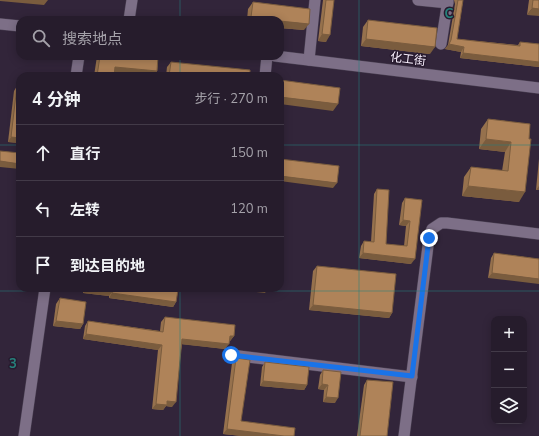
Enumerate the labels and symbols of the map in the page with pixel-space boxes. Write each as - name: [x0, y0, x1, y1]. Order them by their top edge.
- text: C: [445, 5, 454, 23]
- street label: 化工街: [389, 49, 427, 69]
- route end: [420, 229, 438, 247]
- route start: [222, 346, 240, 364]
- text: 3: [9, 355, 17, 373]

